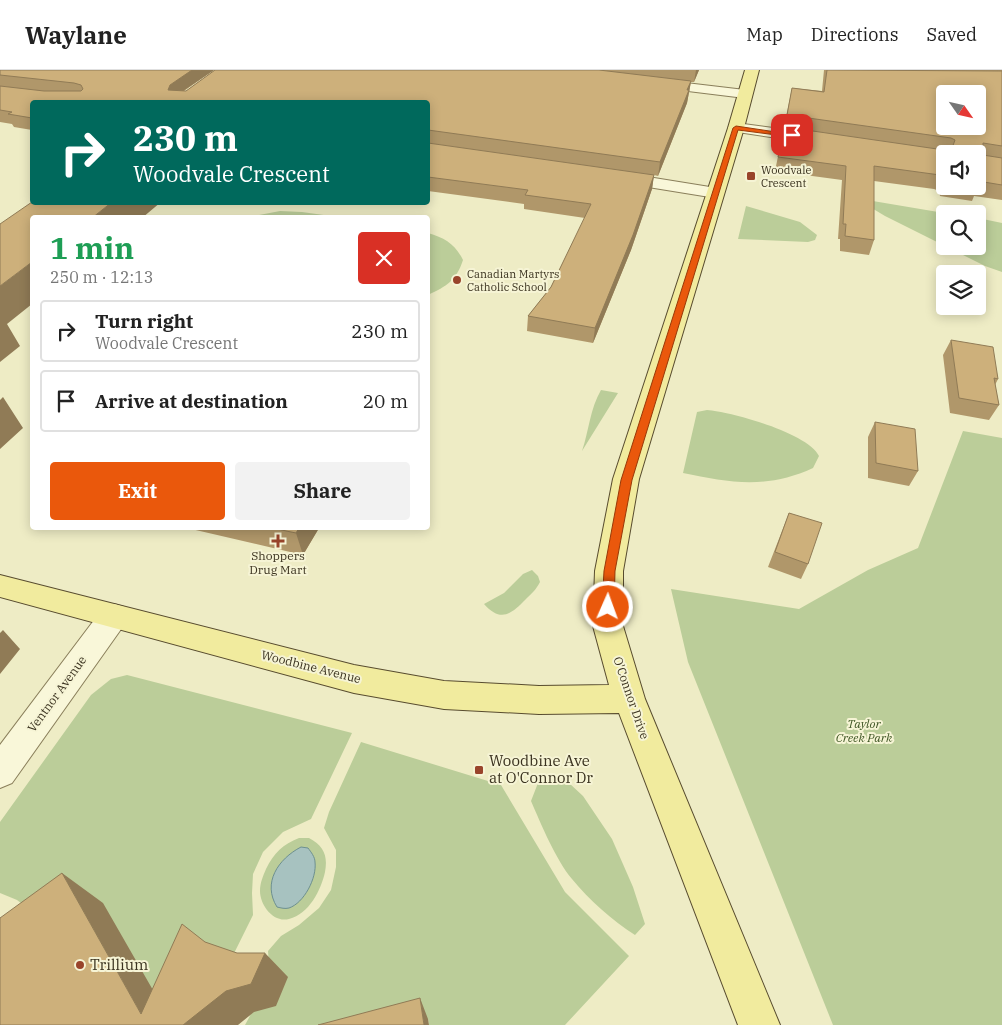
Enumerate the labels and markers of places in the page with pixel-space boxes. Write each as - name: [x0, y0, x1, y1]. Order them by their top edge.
- pin: [771, 114, 813, 156]
- place label: Woodvale Crescent: [761, 163, 812, 190]
- marker: Woodvale Crescent: [745, 170, 757, 182]
- place label: Canadian Martyrs Catholic School: [467, 267, 559, 294]
- marker: Canadian Martyrs Catholic School: [451, 274, 463, 286]
- marker: Shoppers Drug Mart: [272, 535, 284, 547]
- place label: Shoppers Drug Mart: [249, 548, 307, 577]
- place label: Woodbine Ave at O'Connor Dr: [489, 751, 593, 787]
- marker: Woodbine Ave at O'Connor Dr: [473, 764, 485, 776]
- place label: Trillium: [90, 955, 148, 974]
- marker: Trillium: [74, 959, 86, 971]

